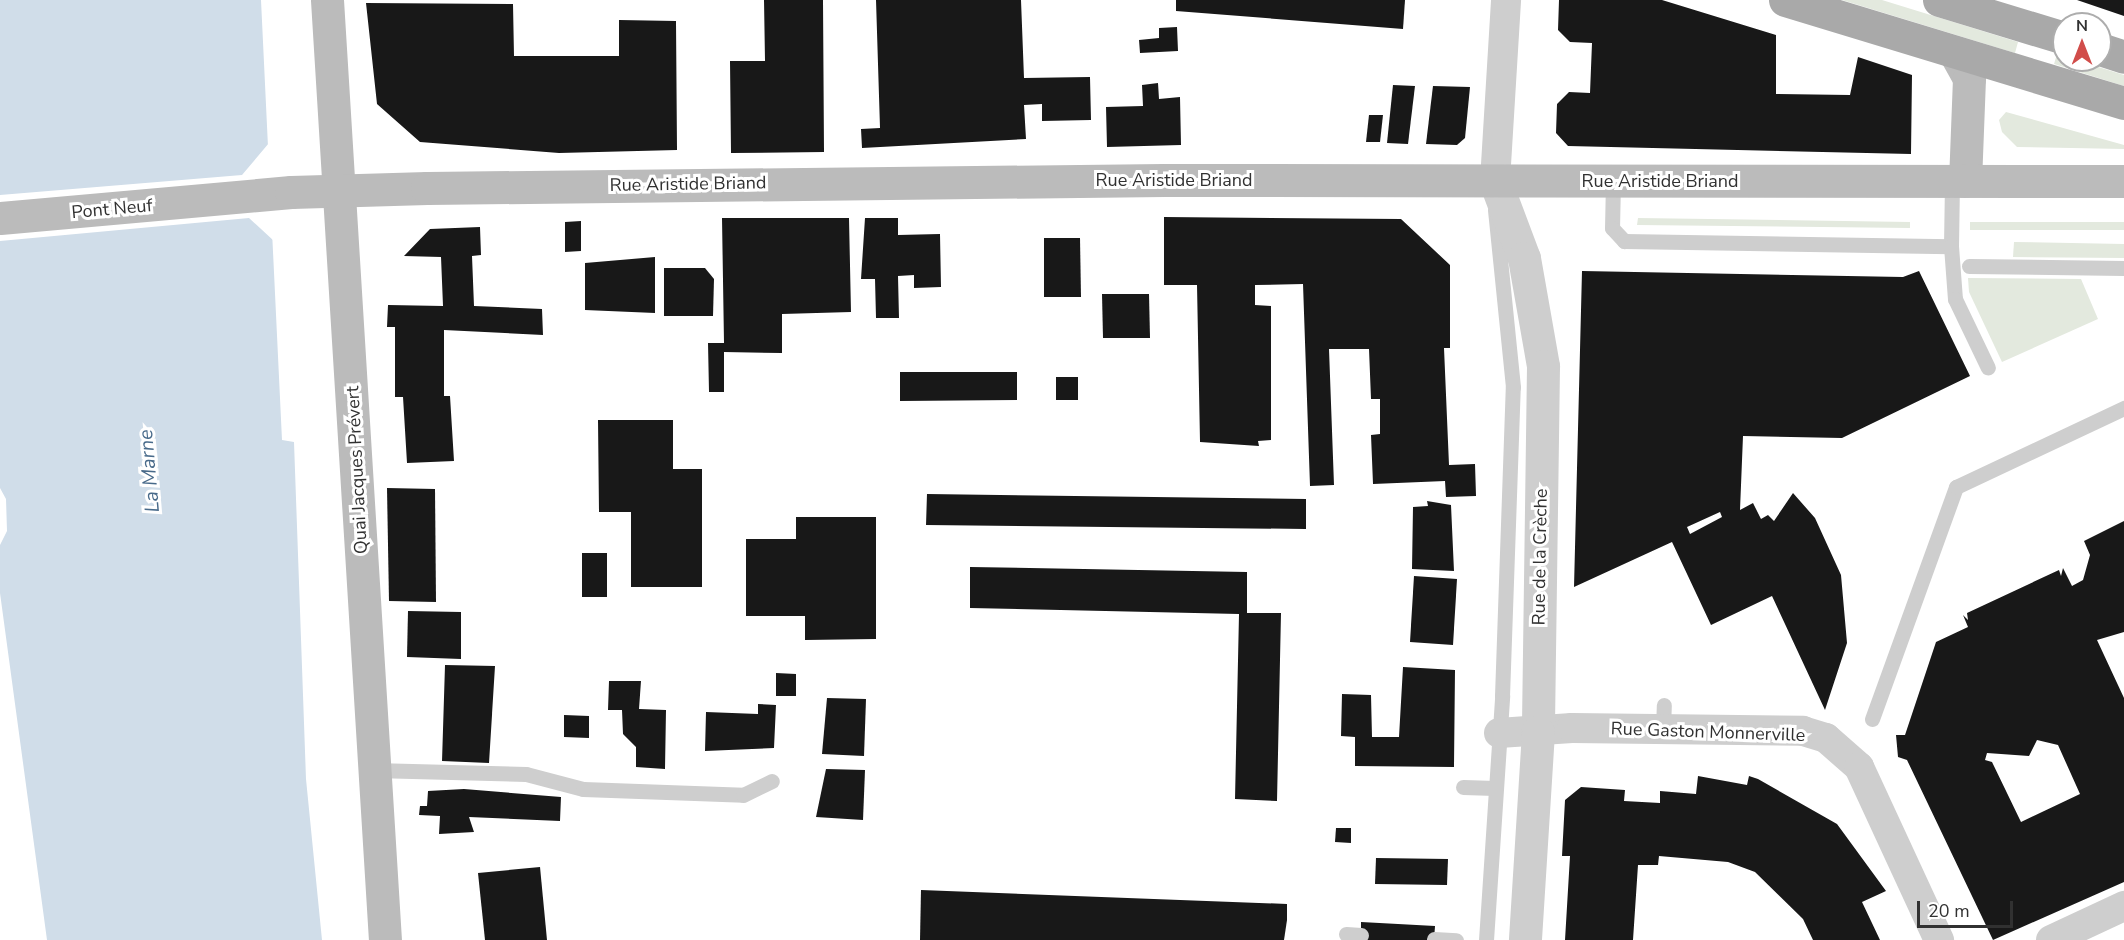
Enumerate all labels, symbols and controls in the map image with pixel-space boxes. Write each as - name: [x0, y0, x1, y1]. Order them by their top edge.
- north arrow: [2052, 12, 2112, 72]
- text: N: [2076, 15, 2088, 37]
- street label: Rue Aristide Briand: [1096, 169, 1252, 191]
- street label: Rue Aristide Briand: [1582, 170, 1738, 192]
- street label: Rue Aristide Briand: [609, 172, 767, 196]
- street label: Pont Neuf: [71, 195, 153, 223]
- street label: Quai Jacques Prévert: [342, 385, 372, 555]
- water label: La Marne: [133, 428, 165, 514]
- street label: Rue de la Crèche: [1528, 488, 1552, 626]
- street label: Rue Gaston Monnerville: [1610, 718, 1806, 746]
- scale bar: [1920, 889, 2016, 927]
- text: 20 m: [1928, 899, 1970, 923]

